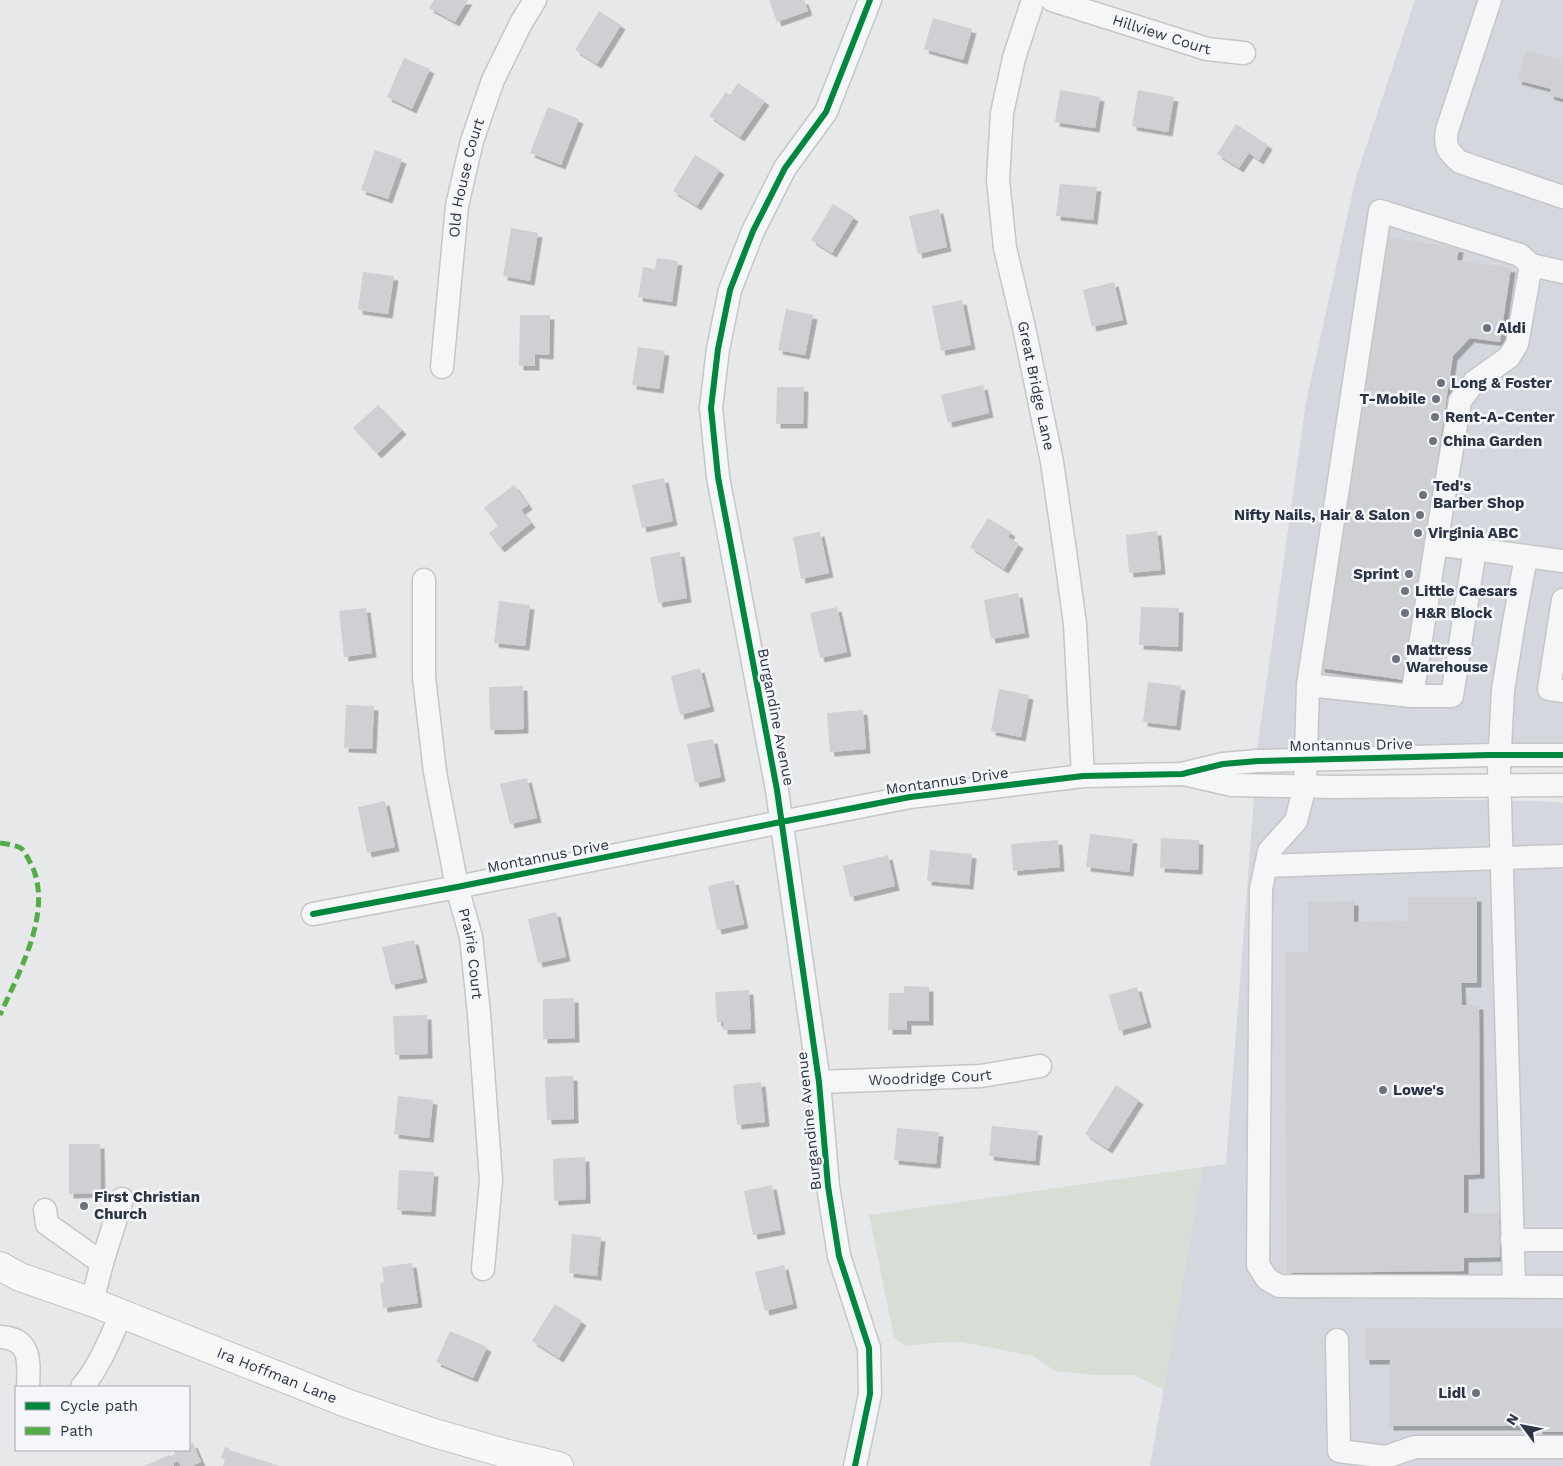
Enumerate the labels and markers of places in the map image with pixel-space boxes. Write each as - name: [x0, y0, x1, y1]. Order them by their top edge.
- place label: Aldi: [1497, 319, 1526, 337]
- marker: Aldi: [1481, 322, 1493, 334]
- place label: Long & Foster: [1451, 374, 1553, 392]
- marker: Long & Foster: [1435, 377, 1447, 389]
- place label: T-Mobile: [1360, 390, 1426, 408]
- marker: T-Mobile: [1430, 393, 1442, 405]
- place label: Rent-A-Center: [1445, 408, 1555, 426]
- marker: Rent-A-Center: [1429, 411, 1441, 423]
- place label: China Garden: [1443, 432, 1542, 450]
- marker: China Garden: [1427, 435, 1439, 447]
- place label: Ted's Barber Shop: [1433, 477, 1524, 512]
- marker: Ted's Barber Shop: [1417, 489, 1429, 501]
- place label: Nifty Nails, Hair & Salon: [1234, 506, 1410, 524]
- marker: Nifty Nails, Hair & Salon: [1414, 509, 1426, 521]
- place label: Virginia ABC: [1428, 524, 1518, 542]
- marker: Virginia ABC: [1412, 527, 1424, 539]
- place label: Sprint: [1353, 565, 1399, 583]
- marker: Sprint: [1403, 568, 1415, 580]
- place label: Little Caesars: [1415, 582, 1517, 600]
- marker: Little Caesars: [1399, 585, 1411, 597]
- place label: H&R Block: [1415, 604, 1493, 622]
- marker: H&R Block: [1399, 607, 1411, 619]
- place label: Mattress Warehouse: [1406, 641, 1489, 676]
- marker: Mattress Warehouse: [1390, 653, 1402, 665]
- place label: Lowe's: [1393, 1081, 1444, 1099]
- marker: Lowe's: [1377, 1084, 1389, 1096]
- place label: First Christian Church: [94, 1188, 200, 1223]
- marker: First Christian Church: [78, 1200, 90, 1212]
- place label: Lidl: [1438, 1384, 1466, 1402]
- marker: Lidl: [1470, 1387, 1482, 1399]

